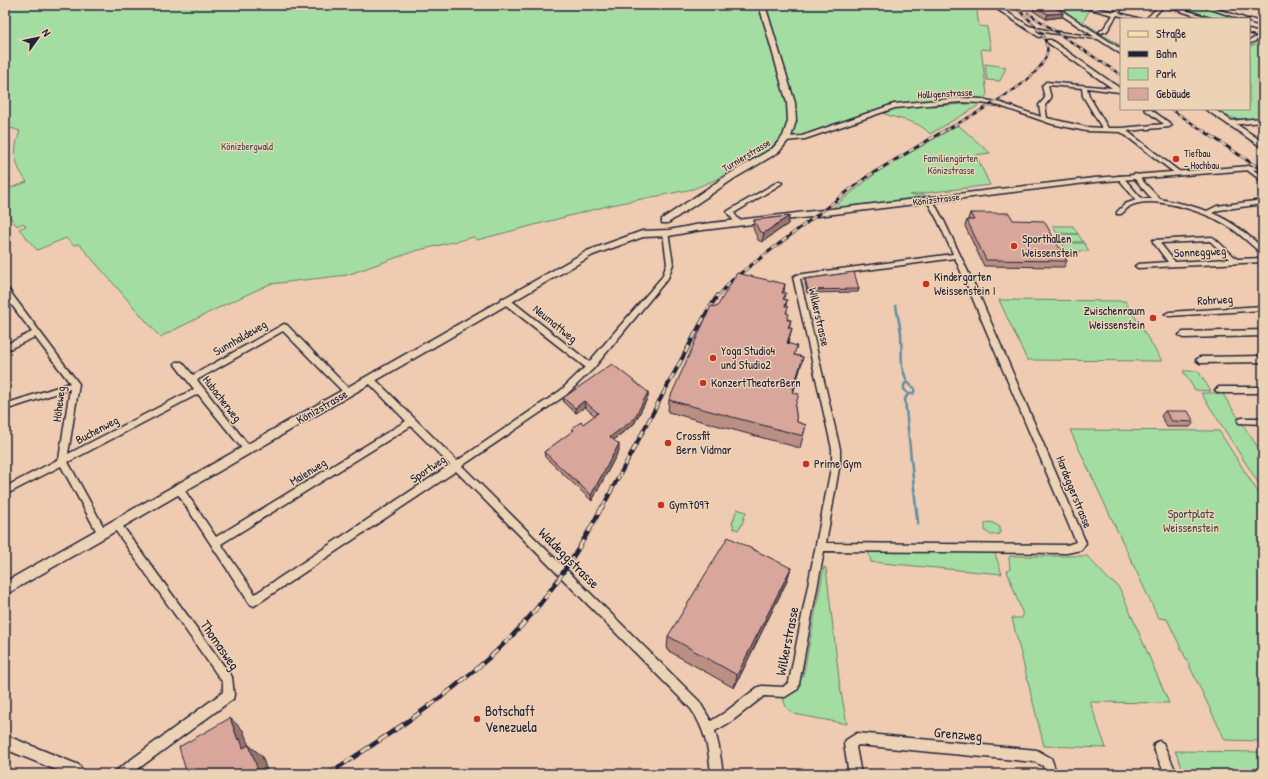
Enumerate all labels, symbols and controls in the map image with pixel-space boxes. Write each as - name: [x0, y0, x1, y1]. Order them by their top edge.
- north arrow: [18, 18, 58, 58]
- legend: [1120, 18, 1250, 110]
- text: Straße: [1156, 25, 1186, 42]
- text: N: [39, 26, 54, 39]
- text: Bahn: [1156, 45, 1177, 62]
- text: Park: [1156, 65, 1176, 82]
- text: Gebäude: [1156, 85, 1191, 102]
- street label: Holligenstrasse: [917, 86, 973, 101]
- street label: Turnierstrasse: [720, 136, 773, 175]
- park label: Könizbergwald: [221, 140, 273, 153]
- place label: Tiefbau – Hochbau: [1184, 147, 1219, 172]
- park label: Familiengärten Könizstrasse: [923, 152, 979, 177]
- marker: Tiefbau – Hochbau: [1171, 154, 1181, 164]
- street label: Könizstrasse: [912, 190, 960, 209]
- place label: Sporthallen Weissenstein: [1022, 230, 1078, 261]
- marker: Sporthallen Weissenstein: [1009, 241, 1019, 251]
- street label: Sonneggweg: [1173, 242, 1227, 261]
- place label: Kindergarten Weissenstein I: [934, 268, 996, 299]
- marker: Kindergarten Weissenstein I: [921, 279, 931, 289]
- street label: Wilkerstrasse: [804, 286, 835, 348]
- street label: Rohrweg: [1197, 290, 1233, 309]
- street label: Neumattweg: [529, 300, 581, 347]
- place label: Zwischenraum Weissenstein: [1084, 302, 1145, 333]
- marker: Zwischenraum Weissenstein: [1148, 313, 1158, 323]
- street label: Sunnhaldeweg: [210, 315, 270, 360]
- place label: Yoga Studio4 und Studio2: [721, 342, 776, 373]
- marker: Yoga Studio4 und Studio2: [708, 353, 718, 363]
- street label: Hubacherweg: [199, 372, 246, 426]
- place label: KonzertTheaterBern: [711, 374, 801, 391]
- marker: KonzertTheaterBern: [698, 378, 708, 388]
- street label: Höheweg: [48, 385, 69, 423]
- street label: Könizstrasse: [293, 385, 351, 428]
- street label: Buchenweg: [72, 411, 121, 448]
- place label: Crossfit Bern Vidmar: [676, 427, 732, 458]
- marker: Crossfit Bern Vidmar: [663, 438, 673, 448]
- street label: Sportweg: [406, 450, 449, 487]
- street label: Hardeggerstrasse: [1052, 453, 1097, 531]
- street label: Maienweg: [286, 454, 329, 489]
- place label: Prime Gym: [814, 455, 862, 472]
- marker: Prime Gym: [801, 459, 811, 469]
- place label: Gym7097: [669, 496, 710, 513]
- marker: Gym7097: [656, 500, 666, 510]
- park label: Sportplatz Weissenstein: [1163, 505, 1219, 536]
- street label: Waldeggstrasse: [534, 523, 604, 593]
- street label: Wilkerstrasse: [771, 604, 803, 677]
- street label: Thomasweg: [196, 616, 244, 674]
- place label: Botschaft Venezuela: [485, 701, 537, 736]
- marker: Botschaft Venezuela: [472, 714, 482, 724]
- street label: Grenzweg: [933, 722, 983, 746]

